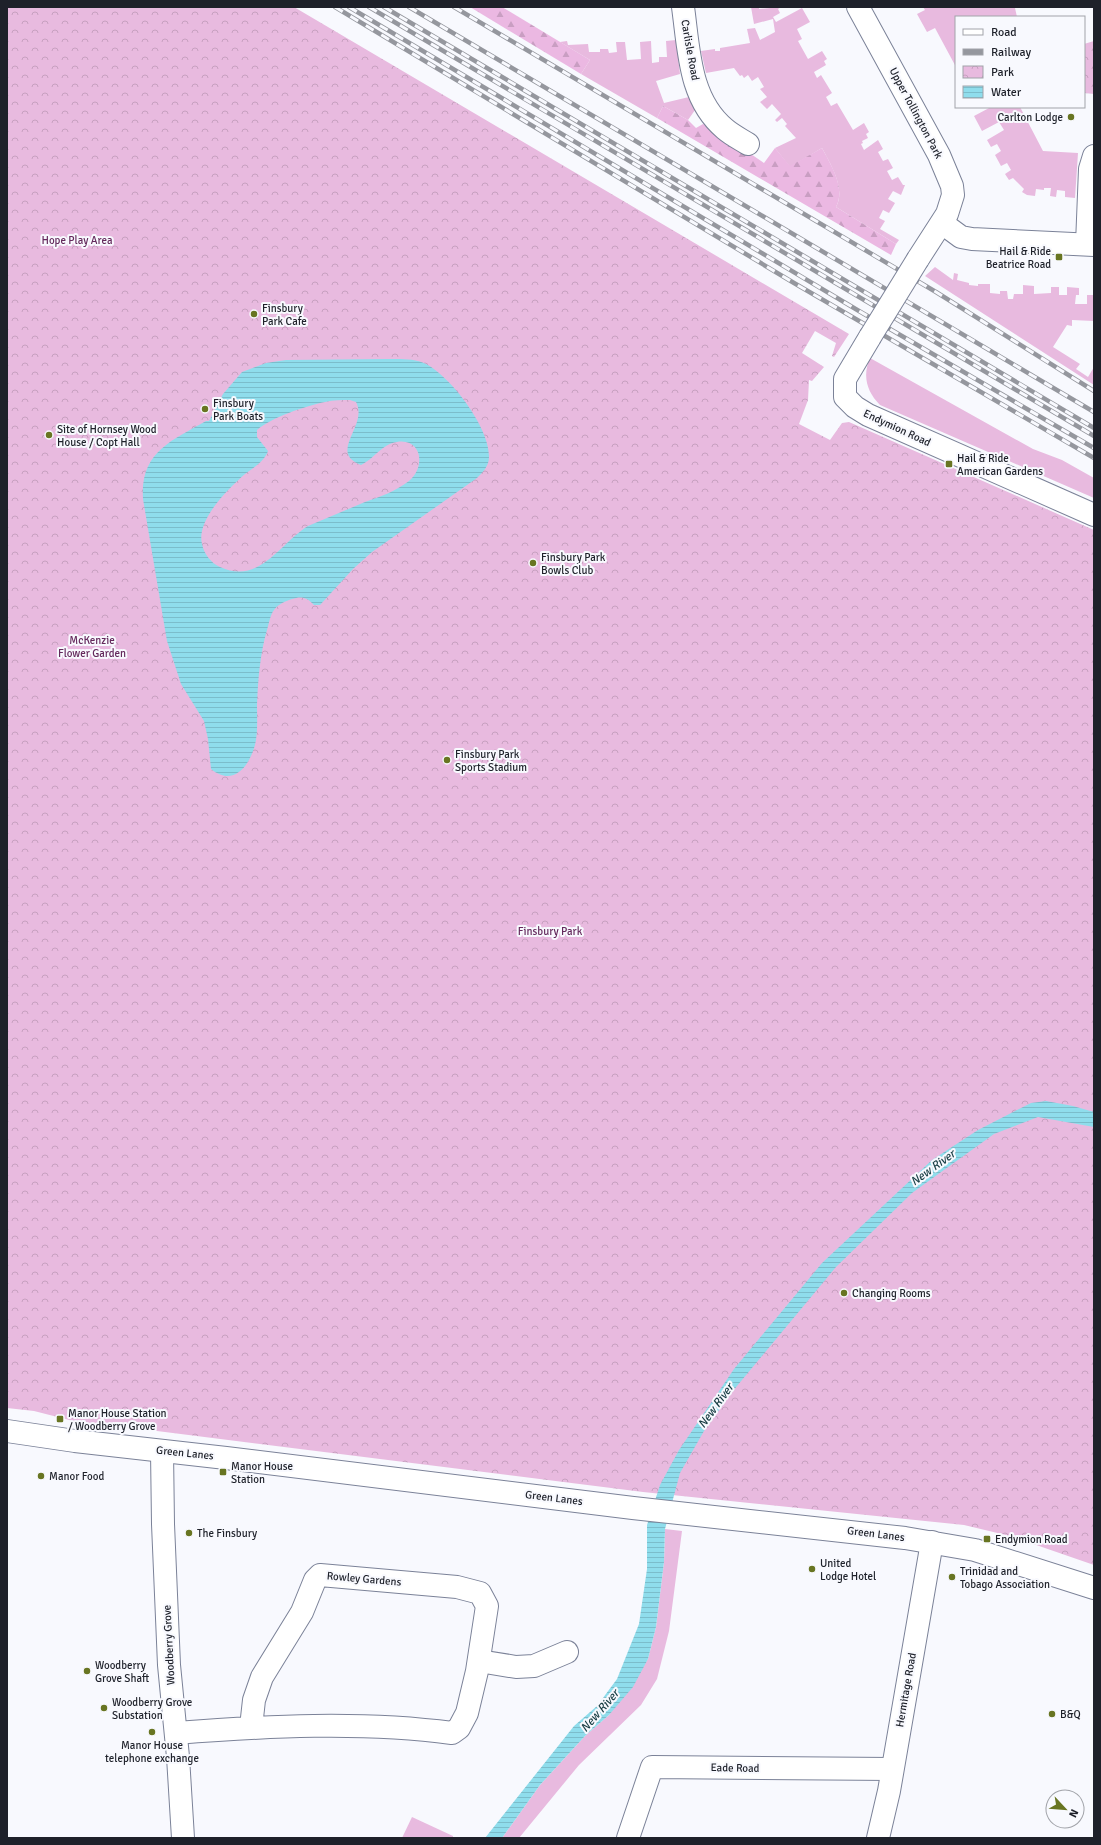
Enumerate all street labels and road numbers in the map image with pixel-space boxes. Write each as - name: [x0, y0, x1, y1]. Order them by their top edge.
- street label: Carlisle Road: [678, 18, 702, 82]
- street label: Upper Tollington Park: [886, 65, 946, 161]
- street label: Endymion Road: [861, 407, 933, 449]
- street label: Green Lanes: [156, 1444, 215, 1463]
- street label: Green Lanes: [524, 1488, 584, 1508]
- street label: Green Lanes: [846, 1524, 906, 1544]
- street label: Rowley Gardens: [326, 1569, 402, 1589]
- street label: Woodberry Grove: [160, 1605, 178, 1685]
- street label: Hermitage Road: [893, 1652, 919, 1728]
- street label: Eade Road: [710, 1761, 760, 1775]

